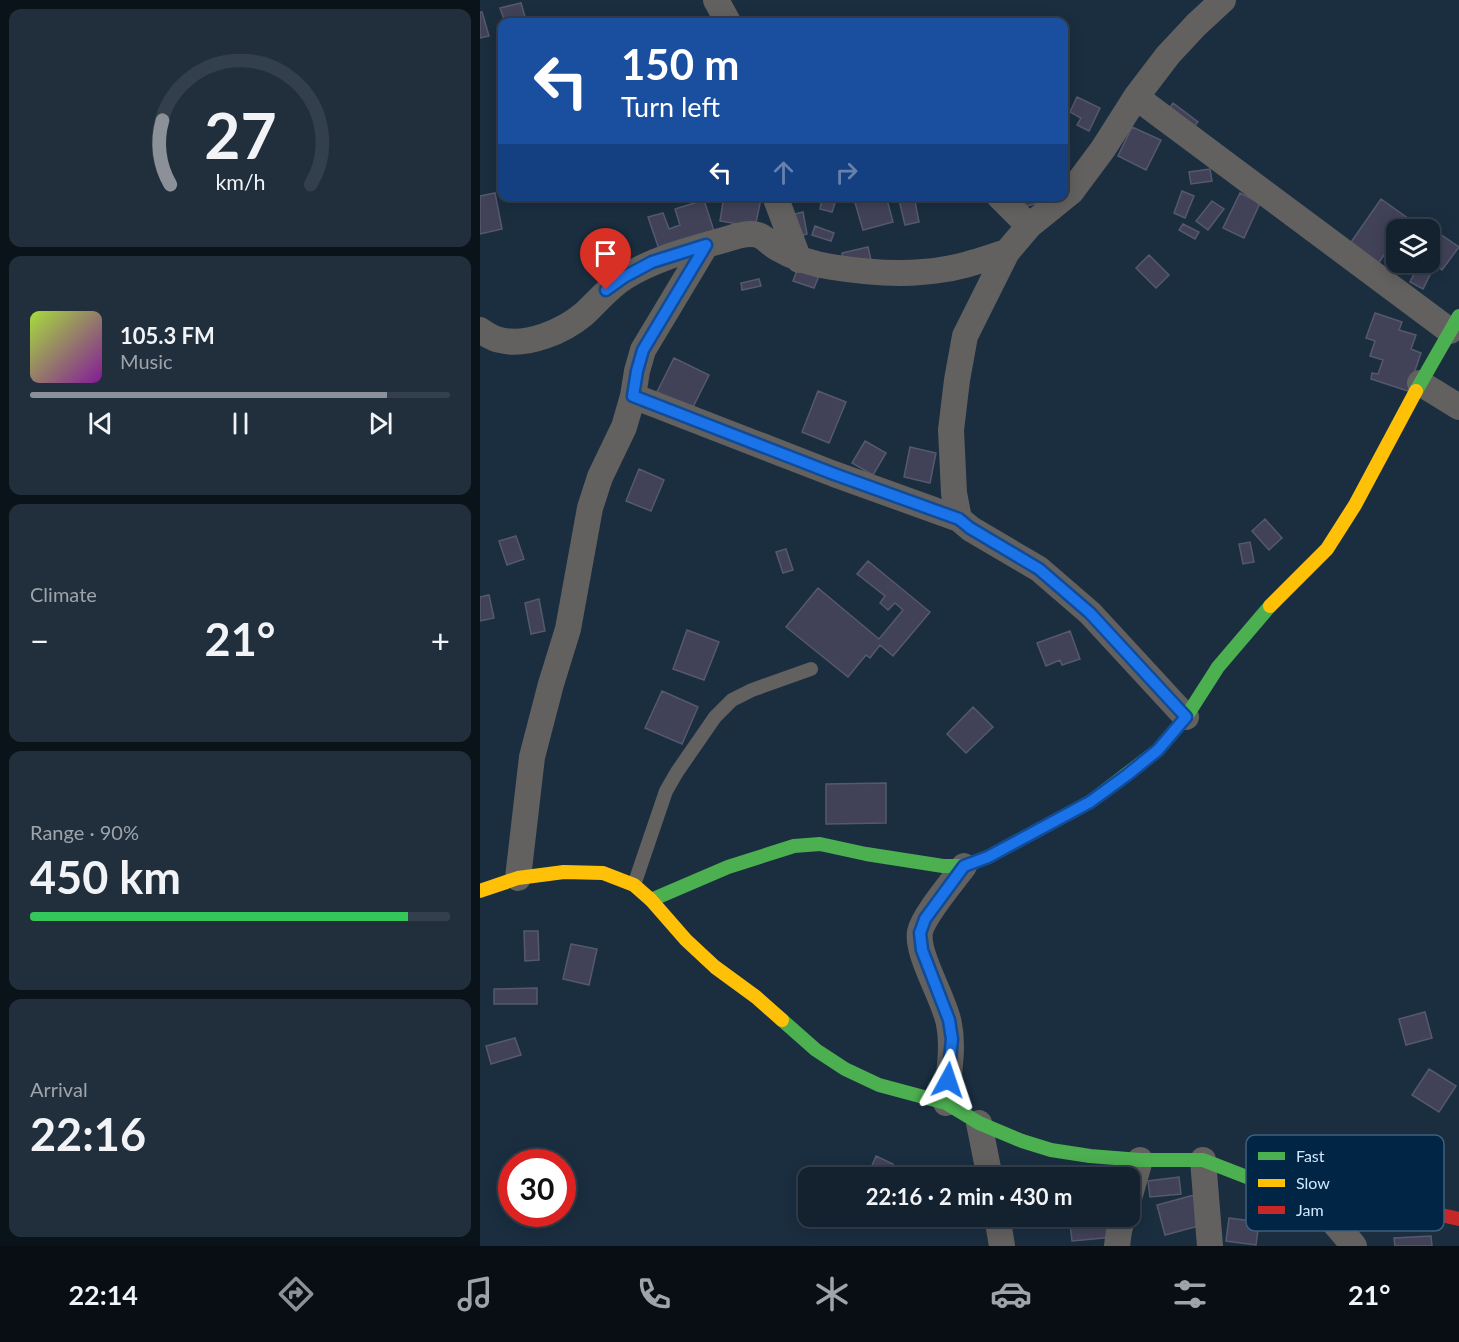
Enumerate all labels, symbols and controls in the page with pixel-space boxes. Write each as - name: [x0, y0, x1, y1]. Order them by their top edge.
- text: 150 m: [621, 39, 739, 89]
- icon: left: [522, 42, 600, 120]
- text: Turn left: [621, 90, 720, 123]
- text: 27: [204, 97, 276, 172]
- icon: left: [704, 156, 737, 189]
- icon: ahead: [767, 156, 800, 189]
- icon: right: [830, 156, 863, 189]
- text: km/h: [215, 170, 265, 196]
- map controls: [1386, 219, 1440, 273]
- button: layers: [1386, 219, 1440, 273]
- pin: [580, 228, 631, 290]
- icon: arrive: [589, 237, 622, 270]
- text: 105.3 FM: [120, 322, 215, 349]
- text: Music: [120, 349, 173, 373]
- icon: previous: [84, 407, 117, 440]
- icon: pause: [224, 407, 257, 440]
- icon: next: [364, 407, 397, 440]
- text: Climate: [30, 582, 97, 606]
- text: 21°: [205, 612, 275, 666]
- text: −: [30, 620, 49, 660]
- text: +: [431, 620, 450, 660]
- text: Range · 90%: [30, 820, 139, 844]
- text: 450 km: [30, 850, 181, 904]
- position arrow: [916, 1048, 980, 1112]
- text: Arrival: [30, 1077, 88, 1101]
- text: 22:16: [30, 1107, 146, 1161]
- legend: [1246, 1135, 1444, 1231]
- text: Fast: [1296, 1146, 1325, 1165]
- speed limit sign: 30: [498, 1149, 576, 1227]
- text: Slow: [1296, 1173, 1330, 1192]
- text: 22:16 · 2 min · 430 m: [866, 1183, 1072, 1210]
- text: Jam: [1296, 1200, 1324, 1219]
- icon: directions: [275, 1273, 317, 1315]
- icon: music: [454, 1273, 496, 1315]
- icon: phone: [633, 1273, 675, 1315]
- icon: climate: [811, 1273, 853, 1315]
- icon: car: [990, 1273, 1032, 1315]
- icon: filters: [1169, 1273, 1211, 1315]
- text: 22:14: [68, 1278, 138, 1311]
- text: 21°: [1348, 1278, 1390, 1311]

